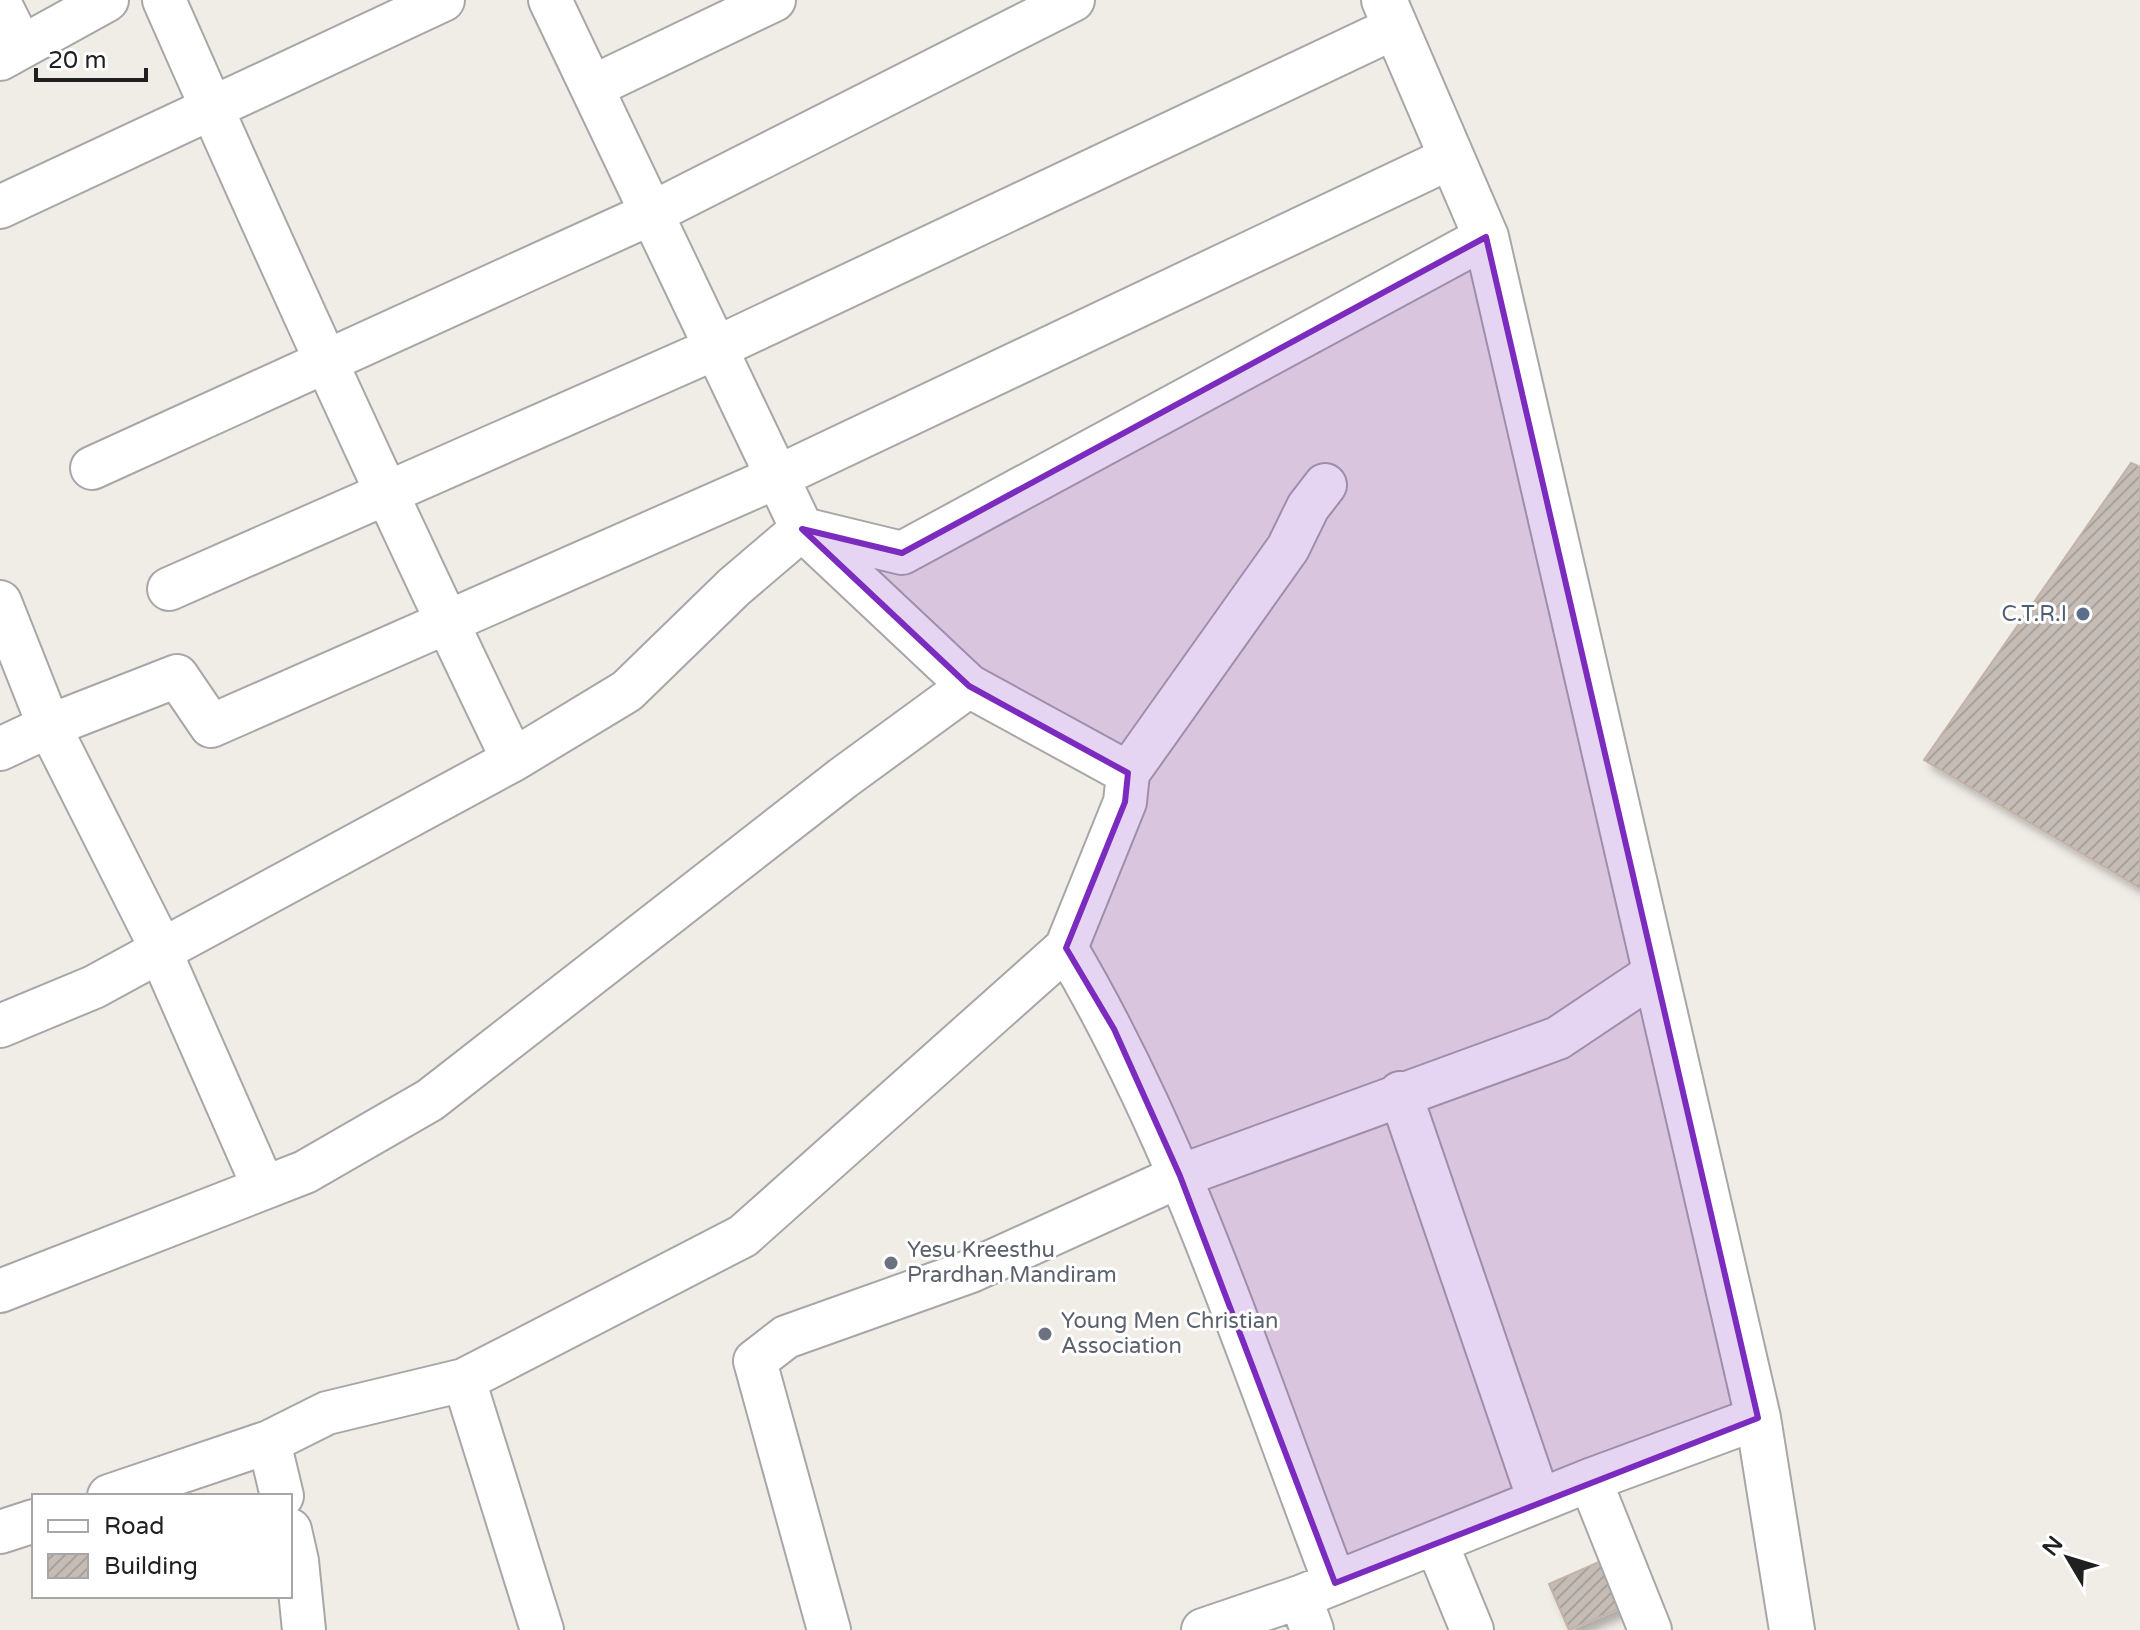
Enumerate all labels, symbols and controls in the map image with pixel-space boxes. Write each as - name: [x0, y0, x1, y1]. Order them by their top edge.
- scale bar: [36, 32, 146, 82]
- text: 20 m: [48, 46, 106, 75]
- place label: C.T.R.I: [2001, 601, 2067, 627]
- marker: C.T.R.I: [2074, 605, 2092, 623]
- place label: Yesu Kreesthu Prardhan Mandiram: [907, 1237, 1117, 1288]
- marker: Yesu Kreesthu Prardhan Mandiram: [882, 1254, 900, 1272]
- place label: Young Men Christian Association: [1061, 1308, 1278, 1359]
- marker: Young Men Christian Association: [1036, 1325, 1054, 1343]
- legend: [32, 1494, 292, 1598]
- text: Road: [104, 1512, 164, 1541]
- north arrow: [2028, 1518, 2108, 1598]
- text: N: [2037, 1531, 2069, 1561]
- text: Building: [104, 1552, 198, 1581]

